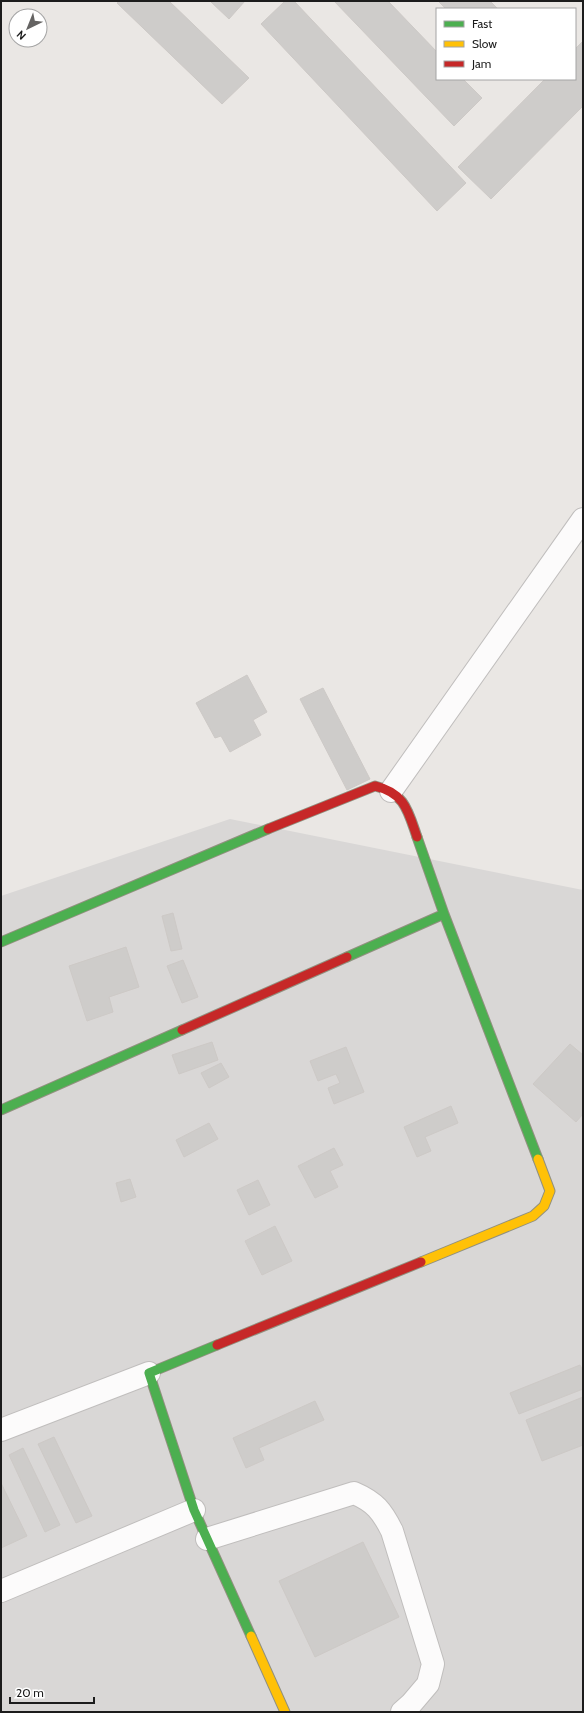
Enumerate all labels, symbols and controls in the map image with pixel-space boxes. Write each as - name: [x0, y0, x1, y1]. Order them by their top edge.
- north arrow: [8, 8, 48, 48]
- legend: [436, 8, 576, 80]
- text: Fast: [472, 16, 492, 31]
- text: N: [14, 28, 29, 43]
- text: Slow: [472, 36, 497, 51]
- text: Jam: [471, 56, 491, 71]
- scale bar: [10, 1679, 94, 1705]
- text: 20 m: [16, 1685, 44, 1700]

